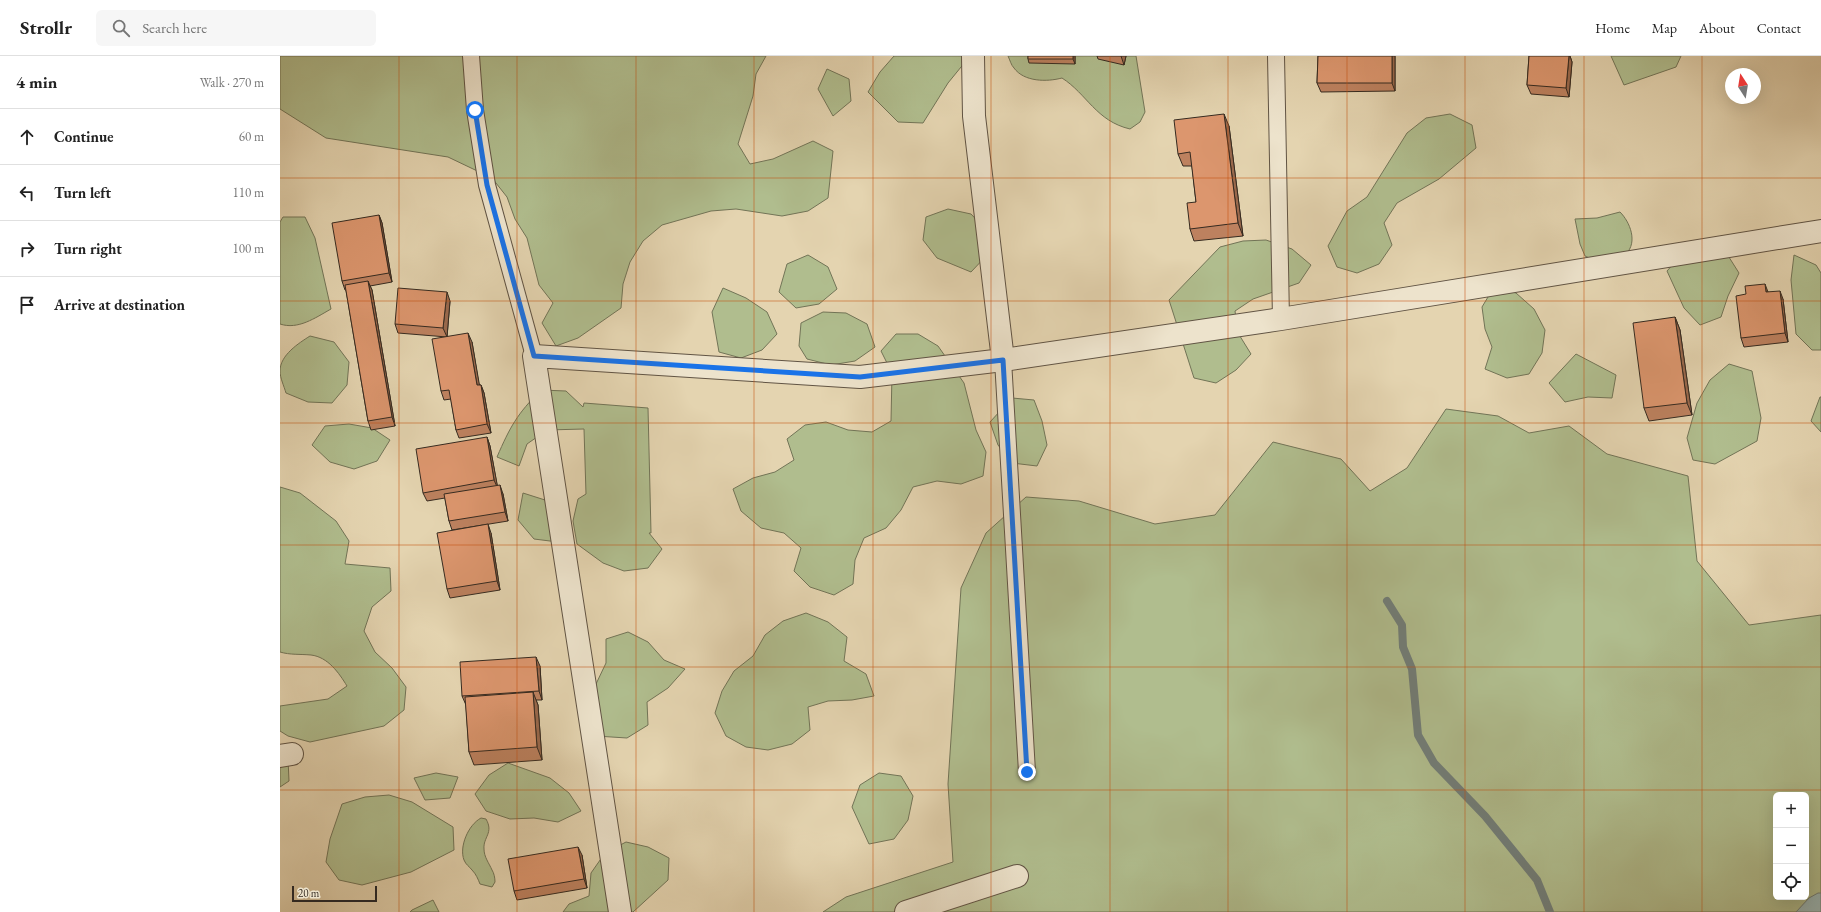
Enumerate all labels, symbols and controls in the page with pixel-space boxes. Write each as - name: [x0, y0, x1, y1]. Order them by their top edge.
- search box: [96, 10, 376, 46]
- text: Strollr: [20, 15, 72, 40]
- icon: search: [110, 17, 132, 39]
- text: Search here: [142, 18, 207, 37]
- text: Home: [1595, 19, 1630, 37]
- text: Map: [1652, 19, 1677, 37]
- text: About: [1699, 19, 1735, 37]
- text: Contact: [1757, 19, 1801, 37]
- north arrow: [1725, 68, 1761, 104]
- text: 4 min: [16, 71, 57, 93]
- text: Walk · 270 m: [200, 74, 264, 91]
- route start: [466, 101, 484, 119]
- icon: ahead: [16, 126, 38, 148]
- text: Continue: [54, 127, 114, 146]
- text: 60 m: [239, 128, 264, 145]
- icon: left: [16, 182, 38, 204]
- text: Turn left: [54, 183, 111, 202]
- text: 110 m: [233, 184, 264, 201]
- icon: right: [16, 238, 38, 260]
- text: Turn right: [54, 239, 122, 258]
- text: 100 m: [233, 240, 264, 257]
- icon: arrive: [16, 294, 38, 316]
- text: Arrive at destination: [54, 295, 185, 314]
- route end: [1018, 763, 1036, 781]
- map controls: [1773, 792, 1809, 900]
- button: +: [1773, 792, 1809, 828]
- button: −: [1773, 828, 1809, 864]
- button: locate: [1773, 864, 1809, 900]
- scale bar: [292, 884, 377, 903]
- text: 20 m: [298, 886, 319, 900]

